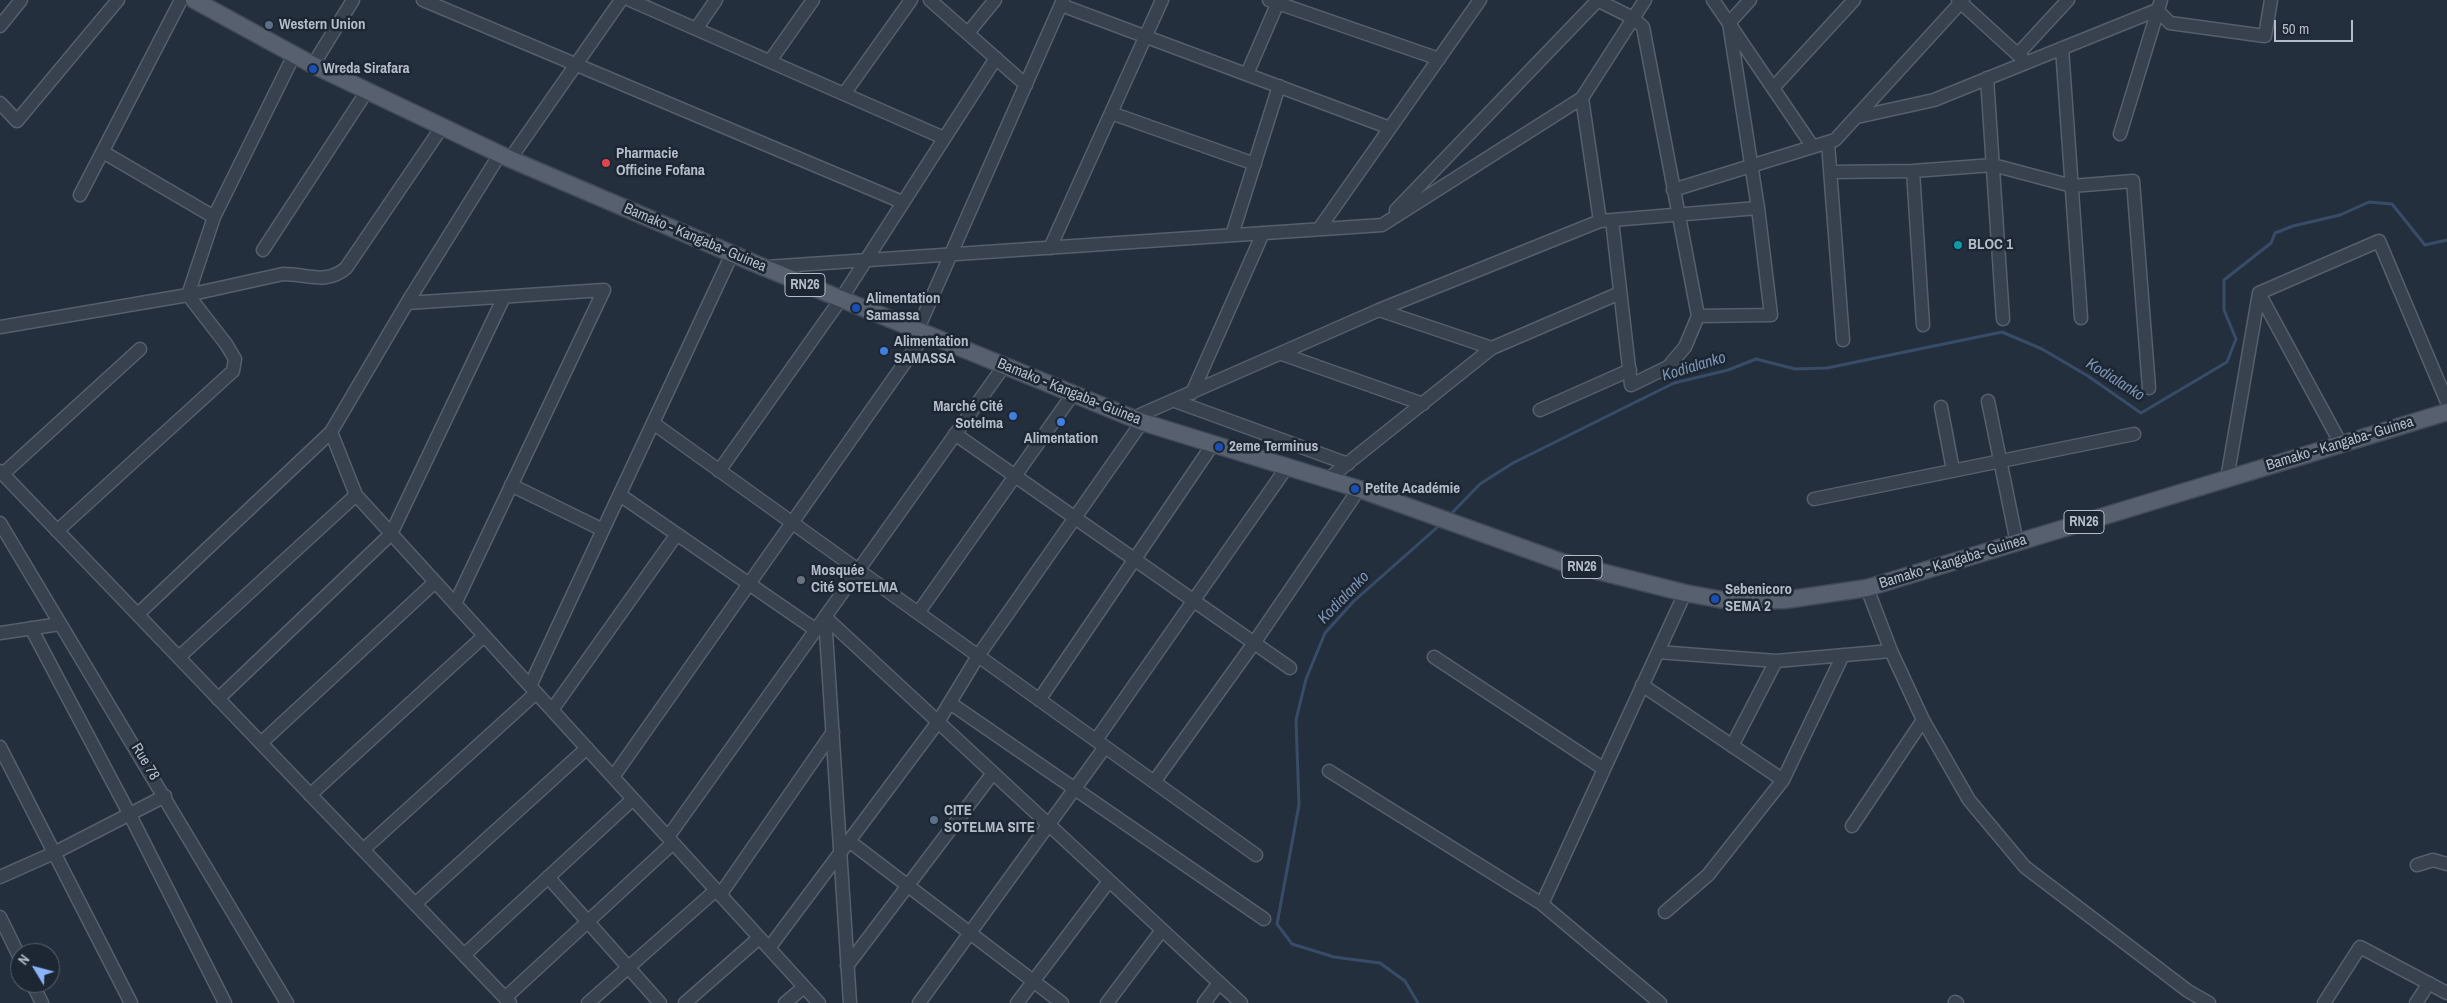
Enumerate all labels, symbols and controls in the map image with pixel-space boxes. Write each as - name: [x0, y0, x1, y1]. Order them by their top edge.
- scale bar: [2277, 10, 2356, 42]
- place label: Western Union: [279, 16, 366, 34]
- text: 50 m: [2282, 18, 2309, 39]
- marker: Western Union: [263, 19, 275, 31]
- place label: Wreda Sirafara: [323, 60, 410, 78]
- marker: Wreda Sirafara: [307, 63, 319, 75]
- place label: Pharmacie Officine Fofana: [616, 145, 705, 180]
- marker: Pharmacie Officine Fofana: [600, 157, 612, 169]
- street label: Bamako - Kangaba- Guinea: [621, 200, 769, 276]
- place label: BLOC 1: [1968, 236, 2013, 254]
- marker: BLOC 1: [1952, 239, 1964, 251]
- road number: RN26: [785, 274, 825, 296]
- place label: Alimentation Samassa: [866, 290, 940, 325]
- marker: Alimentation Samassa: [850, 302, 862, 314]
- place label: Alimentation SAMASSA: [894, 333, 968, 368]
- marker: Alimentation SAMASSA: [878, 345, 890, 357]
- water label: Kodialanko: [1660, 348, 1728, 386]
- water label: Kodialanko: [2082, 354, 2148, 406]
- street label: Bamako - Kangaba- Guinea: [995, 355, 1143, 429]
- place label: Marché Cité Sotelma: [933, 398, 1003, 433]
- marker: Marché Cité Sotelma: [1007, 410, 1019, 422]
- street label: Bamako - Kangaba- Guinea: [2264, 413, 2416, 475]
- marker: Alimentation: [1055, 416, 1067, 428]
- place label: Alimentation: [1024, 430, 1098, 448]
- place label: 2eme Terminus: [1229, 438, 1318, 456]
- marker: 2eme Terminus: [1213, 441, 1225, 453]
- place label: Petite Académie: [1365, 480, 1460, 498]
- marker: Petite Académie: [1349, 483, 1361, 495]
- road number: RN26: [2064, 511, 2104, 534]
- street label: Bamako - Kangaba- Guinea: [1877, 531, 2029, 593]
- road number: RN26: [1562, 556, 1602, 578]
- place label: Mosquée Cité SOTELMA: [811, 562, 898, 597]
- water label: Kodialanko: [1314, 568, 1374, 628]
- marker: Mosquée Cité SOTELMA: [795, 574, 807, 586]
- place label: Sebenicoro SEMA 2: [1725, 581, 1792, 616]
- marker: Sebenicoro SEMA 2: [1709, 593, 1721, 605]
- street label: Rue 78: [127, 740, 163, 784]
- place label: CITE SOTELMA SITE: [944, 802, 1035, 837]
- marker: CITE SOTELMA SITE: [928, 814, 940, 826]
- north arrow: [10, 943, 60, 993]
- text: N: [14, 951, 33, 968]

